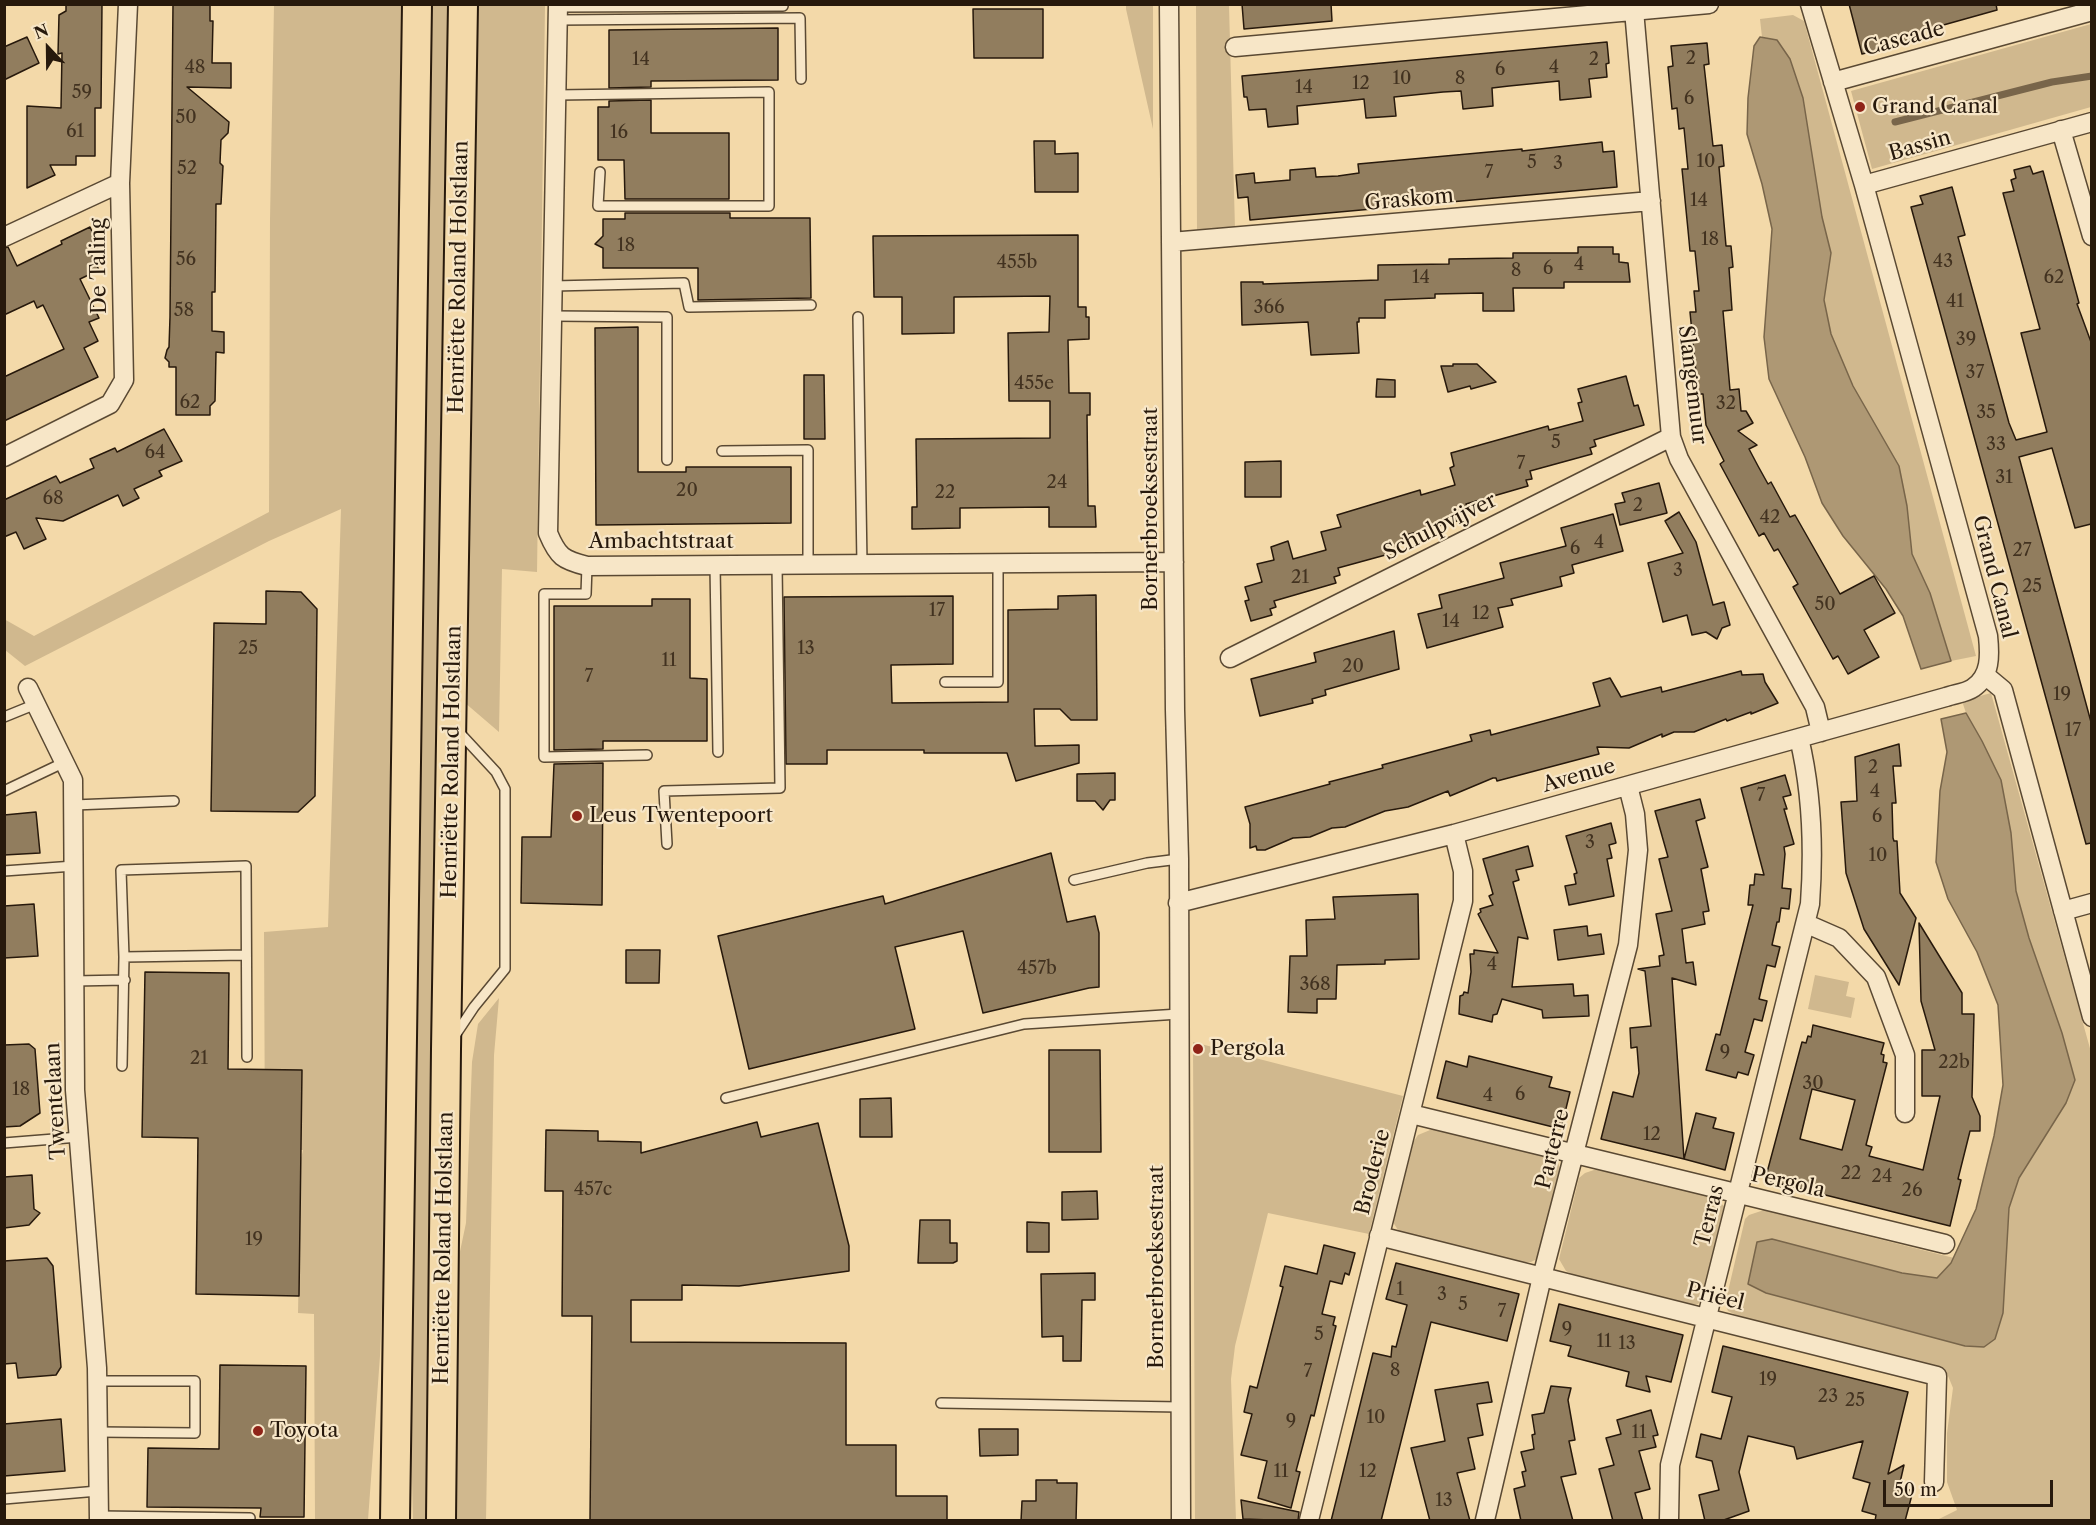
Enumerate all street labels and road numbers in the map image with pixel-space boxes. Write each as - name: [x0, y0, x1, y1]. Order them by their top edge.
- street label: Cascade: [1861, 16, 1947, 62]
- street label: Bassin: [1886, 125, 1954, 167]
- street label: Henriëtte Roland Holstlaan: [444, 140, 474, 414]
- street label: Graskom: [1363, 184, 1455, 216]
- street label: De Taling: [86, 218, 112, 314]
- street label: Slangemuur: [1672, 324, 1712, 446]
- street label: Bornerbroeksestraat: [1138, 407, 1164, 611]
- street label: Schulpvijver: [1379, 488, 1501, 566]
- street label: Grand Canal: [1967, 513, 2021, 641]
- street label: Ambachtstraat: [588, 529, 734, 555]
- street label: Henriëtte Roland Holstlaan: [437, 625, 467, 899]
- street label: Avenue: [1540, 754, 1618, 798]
- street label: Twentelaan: [40, 1042, 72, 1160]
- street label: Parterre: [1531, 1106, 1575, 1192]
- street label: Henriëtte Roland Holstlaan: [429, 1111, 459, 1385]
- street label: Broderie: [1350, 1126, 1396, 1218]
- street label: Pergola: [1749, 1162, 1827, 1204]
- street label: Bornerbroeksestraat: [1144, 1165, 1170, 1369]
- street label: Terras: [1690, 1182, 1730, 1250]
- street label: Priëel: [1683, 1278, 1747, 1316]

